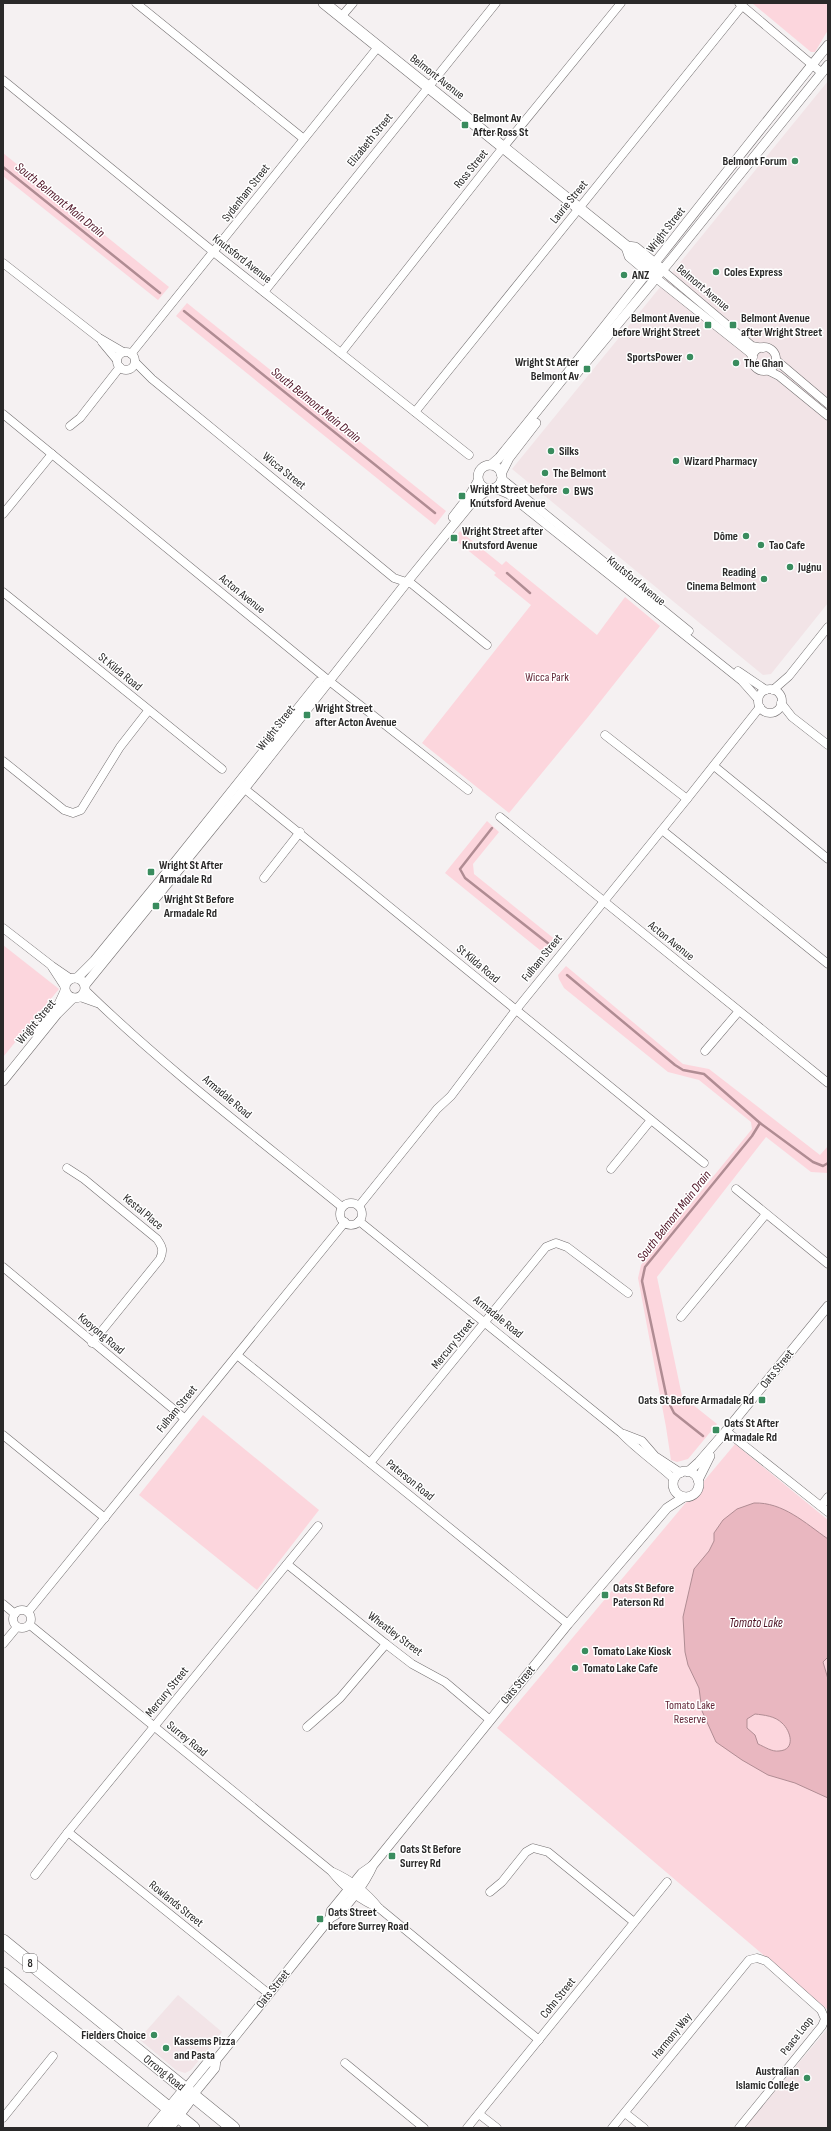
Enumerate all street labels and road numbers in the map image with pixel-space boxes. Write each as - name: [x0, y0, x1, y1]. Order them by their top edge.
- street label: Belmont Avenue: [407, 51, 467, 103]
- street label: Elizabeth Street: [344, 110, 396, 170]
- street label: Ross Street: [451, 146, 492, 192]
- street label: Sydenham Street: [219, 161, 273, 225]
- street label: Laurie Street: [547, 177, 591, 227]
- street label: Wright Street: [643, 204, 689, 256]
- street label: Knutsford Avenue: [209, 231, 275, 287]
- street label: Belmont Avenue: [673, 261, 733, 315]
- street label: Wicca Street: [259, 449, 309, 493]
- street label: Knutsford Avenue: [604, 553, 668, 609]
- street label: Acton Avenue: [215, 570, 268, 617]
- street label: St Kilda Road: [95, 650, 145, 694]
- street label: Wright Street: [253, 702, 299, 754]
- street label: Acton Avenue: [644, 917, 697, 964]
- street label: Fulham Street: [518, 931, 566, 985]
- street label: St Kilda Road: [453, 941, 503, 987]
- street label: Wright Street: [13, 996, 59, 1048]
- street label: Armadale Road: [199, 1071, 255, 1122]
- street label: Kestal Place: [120, 1191, 166, 1233]
- street label: Armadale Road: [469, 1292, 526, 1342]
- street label: Kooyong Road: [75, 1310, 127, 1358]
- street label: Mercury Street: [428, 1316, 478, 1372]
- street label: Oats Street: [757, 1346, 797, 1391]
- street label: Fulham Street: [153, 1382, 201, 1436]
- street label: Paterson Road: [383, 1456, 437, 1504]
- street label: Wheatley Street: [365, 1608, 426, 1660]
- street label: Oats Street: [498, 1662, 539, 1707]
- street label: Mercury Street: [142, 1664, 192, 1720]
- street label: Surrey Road: [164, 1718, 210, 1760]
- street label: Rowlands Street: [146, 1878, 206, 1931]
- road number: 8: [23, 1954, 37, 1972]
- street label: Oats Street: [253, 1966, 293, 2011]
- street label: Cohn Street: [537, 1974, 579, 2021]
- street label: Harmony Way: [649, 2010, 695, 2062]
- street label: Peace Loop: [777, 2014, 817, 2058]
- street label: Orrong Road: [140, 2052, 188, 2094]

